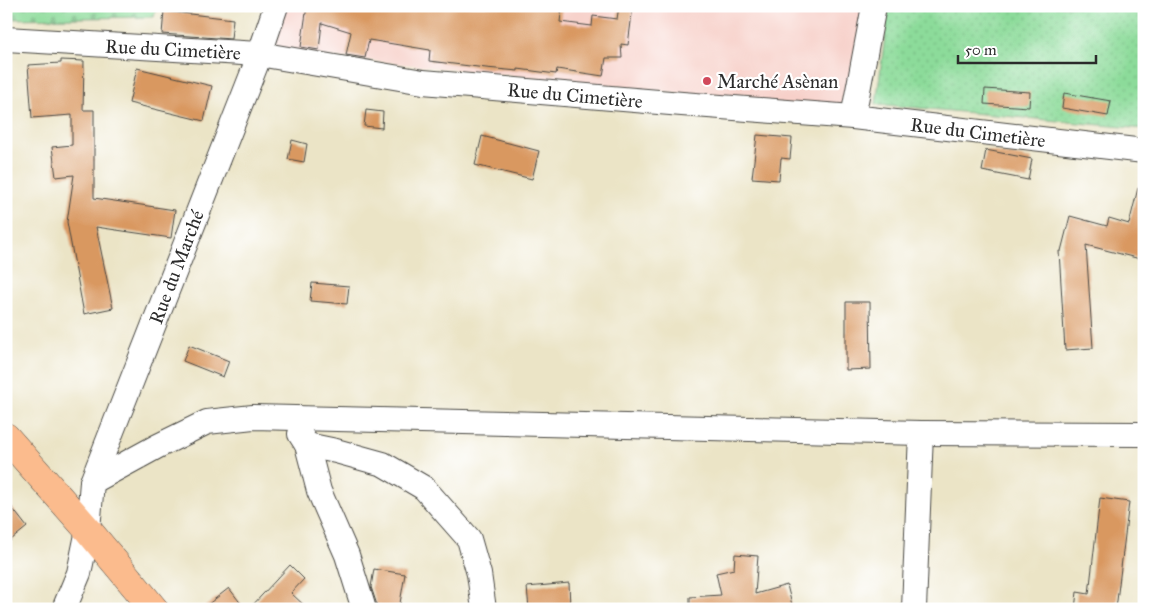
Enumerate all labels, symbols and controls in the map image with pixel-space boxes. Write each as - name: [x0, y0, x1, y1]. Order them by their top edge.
- scale bar: [958, 32, 1095, 64]
- street label: Rue du Cimetière: [105, 34, 241, 65]
- text: 50 m: [965, 41, 997, 59]
- place label: Marché Asènan: [717, 70, 838, 93]
- marker: Marché Asènan: [701, 75, 713, 87]
- street label: Rue du Cimetière: [506, 78, 644, 113]
- street label: Rue du Cimetière: [909, 113, 1047, 152]
- street label: Rue du Marché: [144, 207, 209, 327]

